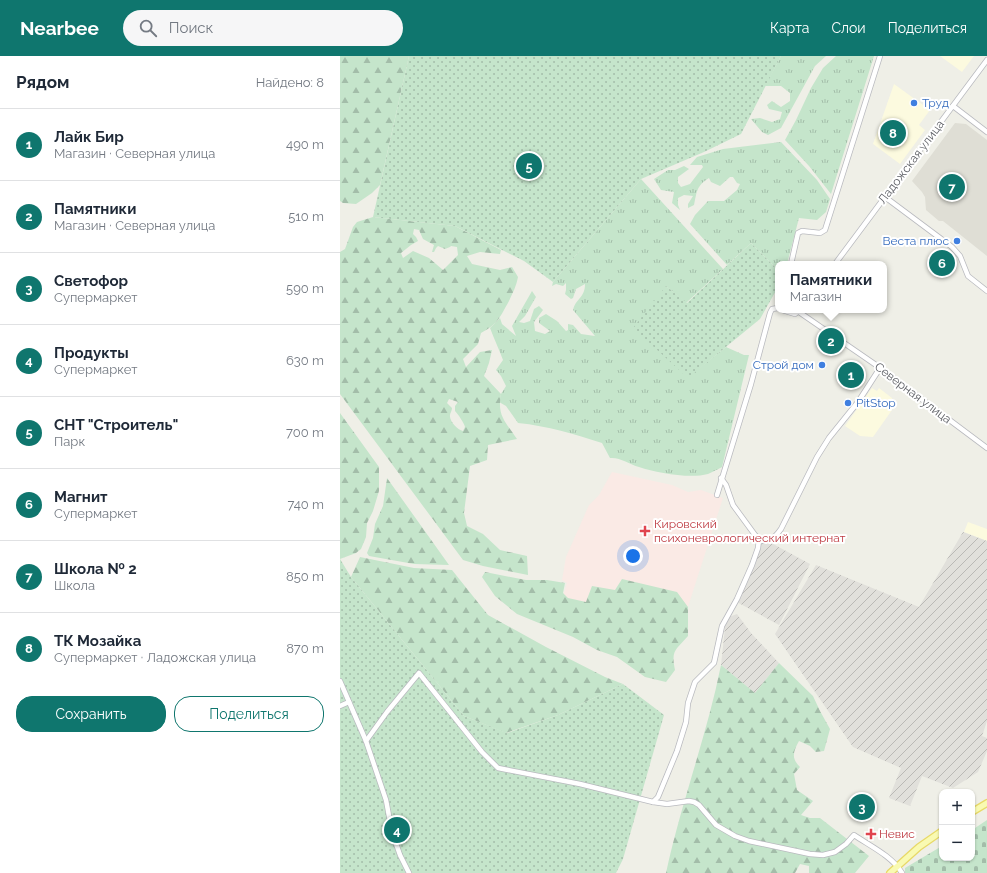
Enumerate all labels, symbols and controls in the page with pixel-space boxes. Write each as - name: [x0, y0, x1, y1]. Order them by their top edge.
- search box: [123, 10, 403, 46]
- text: Nearbee: [20, 17, 99, 39]
- icon: search: [137, 17, 159, 39]
- text: Поиск: [169, 19, 213, 37]
- text: Карта: [770, 20, 809, 36]
- text: Слои: [831, 20, 866, 36]
- text: Поделиться: [888, 20, 967, 36]
- text: Рядом: [16, 72, 69, 92]
- text: Найдено: 8: [256, 75, 324, 90]
- place label: Труд: [922, 96, 949, 110]
- marker: Труд: [909, 98, 919, 108]
- street label: Ладожская улица: [875, 117, 947, 207]
- pin: 8: [880, 118, 906, 148]
- text: Лайк Бир: [54, 128, 124, 146]
- text: 1: [26, 137, 32, 152]
- text: 490 m: [286, 137, 324, 152]
- text: Магазин · Северная улица: [54, 146, 215, 161]
- pin: 5: [516, 151, 542, 181]
- pin: 7: [939, 172, 965, 202]
- text: Памятники: [54, 200, 136, 218]
- text: 2: [25, 209, 33, 224]
- text: 510 m: [288, 209, 324, 224]
- text: Магазин · Северная улица: [54, 218, 215, 233]
- place label: Веста плюс: [883, 234, 949, 248]
- marker: Веста плюс: [952, 236, 962, 246]
- pin: 6: [929, 248, 955, 278]
- popup: [775, 261, 887, 313]
- text: Памятники: [790, 271, 872, 289]
- text: Светофор: [54, 272, 128, 290]
- text: 3: [25, 281, 33, 296]
- text: 590 m: [286, 281, 324, 296]
- text: Магазин: [790, 289, 842, 304]
- text: Супермаркет: [54, 290, 137, 305]
- pin: 2: [818, 326, 844, 356]
- text: Продукты: [54, 344, 129, 362]
- text: 4: [25, 353, 33, 368]
- text: 630 m: [286, 353, 324, 368]
- place label: Строй дом: [753, 358, 814, 372]
- marker: Строй дом: [817, 360, 827, 370]
- pin: 1: [838, 360, 864, 390]
- street label: Северная улица: [872, 360, 954, 426]
- text: Супермаркет: [54, 362, 137, 377]
- place label: PitStop: [856, 396, 896, 410]
- marker: PitStop: [843, 398, 853, 408]
- text: СНТ "Строитель": [54, 416, 178, 434]
- text: 5: [25, 425, 33, 440]
- text: 700 m: [286, 425, 324, 440]
- text: Парк: [54, 434, 85, 449]
- text: Магнит: [54, 488, 108, 506]
- text: 6: [25, 497, 33, 512]
- text: 740 m: [287, 497, 324, 512]
- text: Супермаркет: [54, 506, 137, 521]
- place label: Кировский психоневрологический интернат: [654, 517, 846, 545]
- marker: Кировский психоневрологический интернат: [639, 525, 651, 537]
- your location: [623, 546, 643, 566]
- text: Школа № 2: [54, 560, 137, 578]
- text: 7: [25, 569, 33, 584]
- text: 850 m: [286, 569, 324, 584]
- text: Школа: [54, 578, 95, 593]
- text: ТК Мозайка: [54, 632, 141, 650]
- text: 8: [25, 641, 33, 656]
- text: 870 m: [286, 641, 324, 656]
- text: Супермаркет · Ладожская улица: [54, 650, 256, 665]
- button: Сохранить: [16, 696, 166, 732]
- button: Поделиться: [174, 696, 324, 732]
- map controls: [939, 789, 975, 861]
- button: +: [939, 789, 975, 825]
- pin: 3: [849, 792, 875, 822]
- pin: 4: [384, 815, 410, 845]
- button: −: [939, 825, 975, 861]
- place label: Невис: [879, 827, 915, 841]
- marker: Невис: [866, 829, 876, 839]

